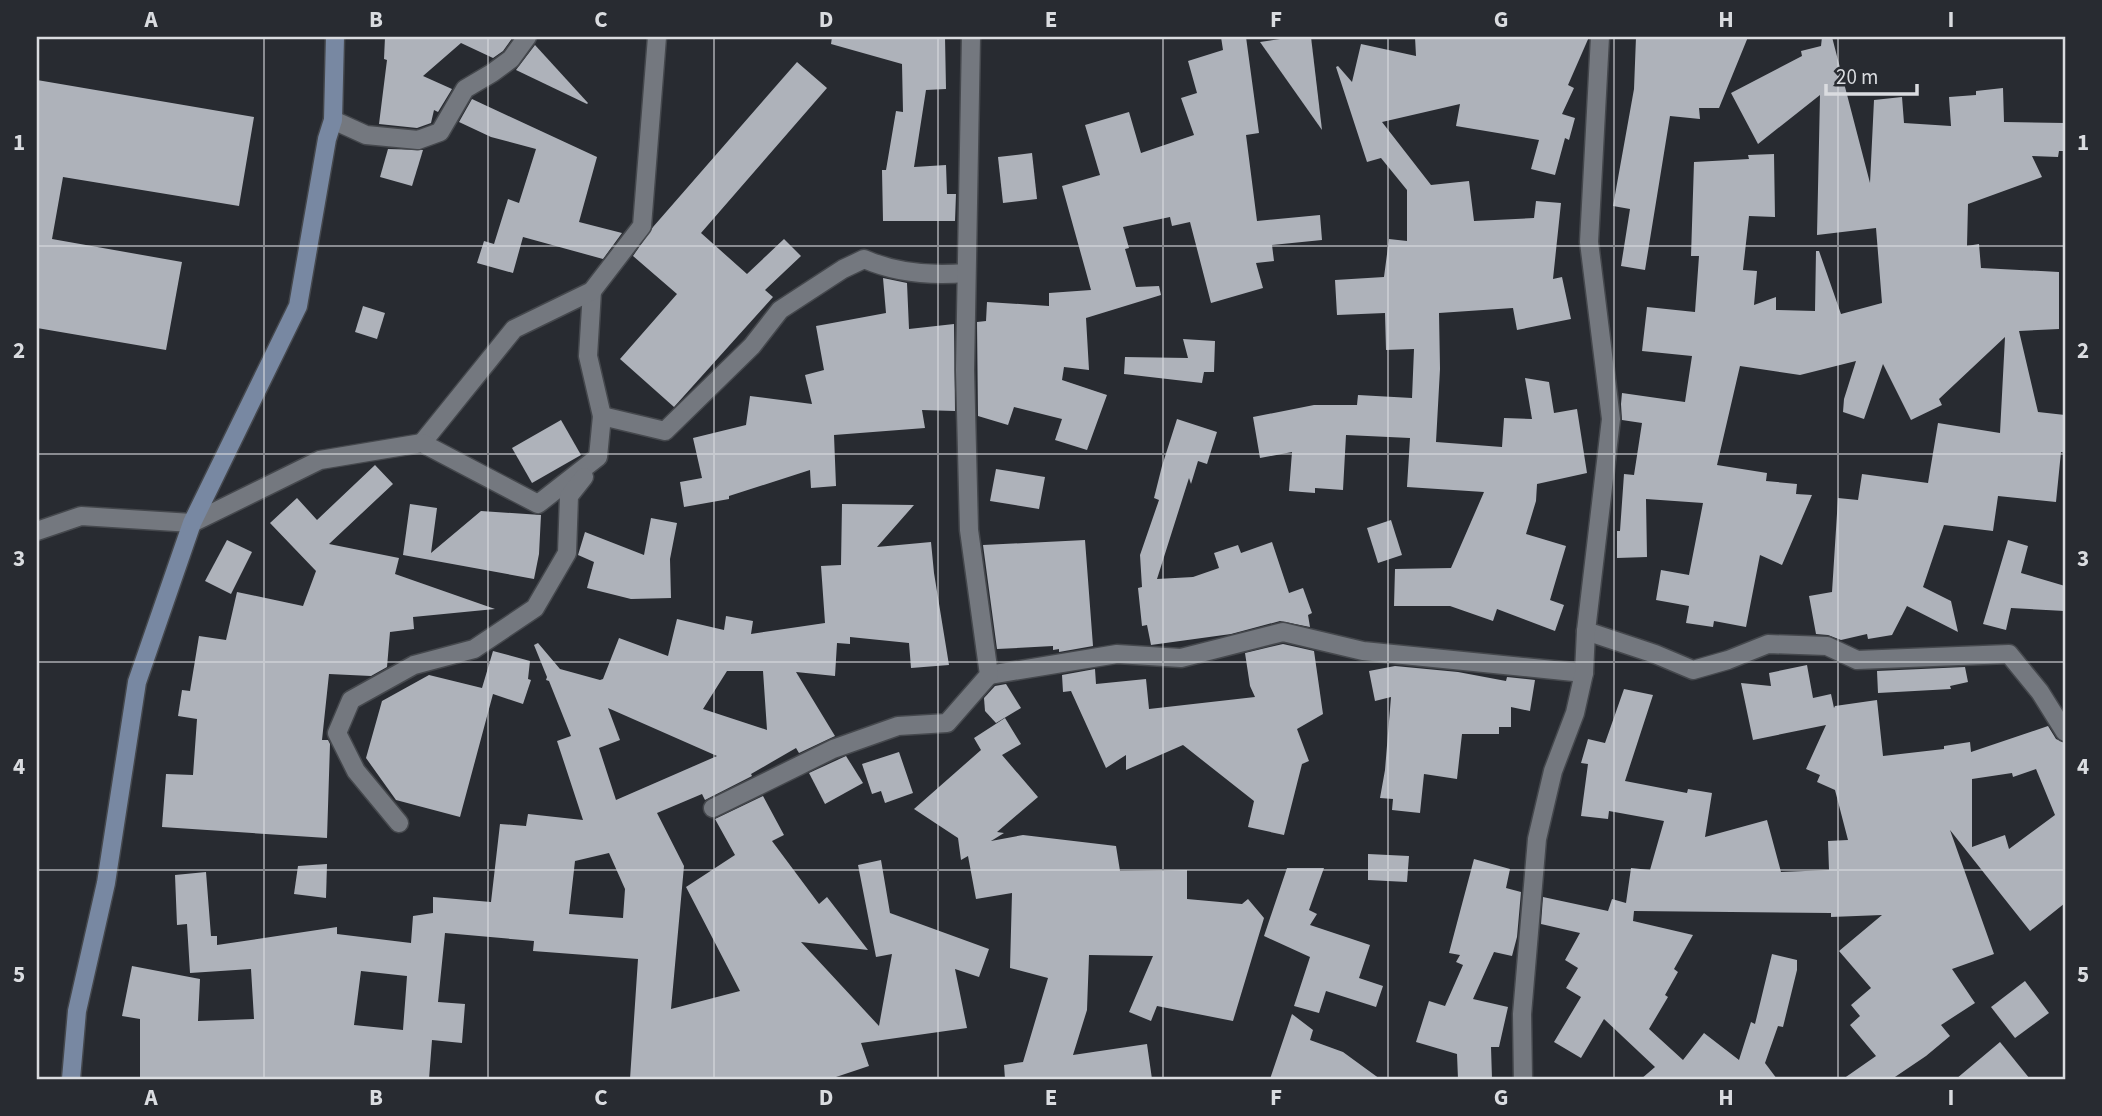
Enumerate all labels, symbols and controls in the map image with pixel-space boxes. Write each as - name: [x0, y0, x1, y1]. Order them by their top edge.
- text: A: [143, 3, 158, 36]
- text: B: [369, 3, 383, 36]
- text: C: [594, 3, 608, 36]
- text: D: [819, 3, 833, 36]
- text: E: [1045, 3, 1057, 36]
- text: F: [1270, 3, 1282, 36]
- text: G: [1494, 3, 1508, 36]
- text: H: [1718, 3, 1734, 36]
- text: I: [1948, 3, 1954, 36]
- scale bar: [1826, 52, 1916, 96]
- text: 20 m: [1836, 62, 1878, 92]
- text: 1: [13, 126, 25, 159]
- text: 1: [2077, 126, 2089, 159]
- text: 2: [13, 334, 25, 367]
- text: 2: [2077, 334, 2089, 367]
- text: 3: [13, 542, 25, 575]
- text: 3: [2077, 542, 2089, 575]
- text: 4: [13, 750, 25, 783]
- text: 4: [2077, 750, 2089, 783]
- text: 5: [13, 958, 25, 991]
- text: 5: [2077, 958, 2089, 991]
- text: A: [143, 1081, 158, 1114]
- text: B: [369, 1081, 383, 1114]
- text: C: [594, 1081, 608, 1114]
- text: D: [819, 1081, 833, 1114]
- text: E: [1045, 1081, 1057, 1114]
- text: F: [1270, 1081, 1282, 1114]
- text: G: [1494, 1081, 1508, 1114]
- text: H: [1718, 1081, 1734, 1114]
- text: I: [1948, 1081, 1954, 1114]

